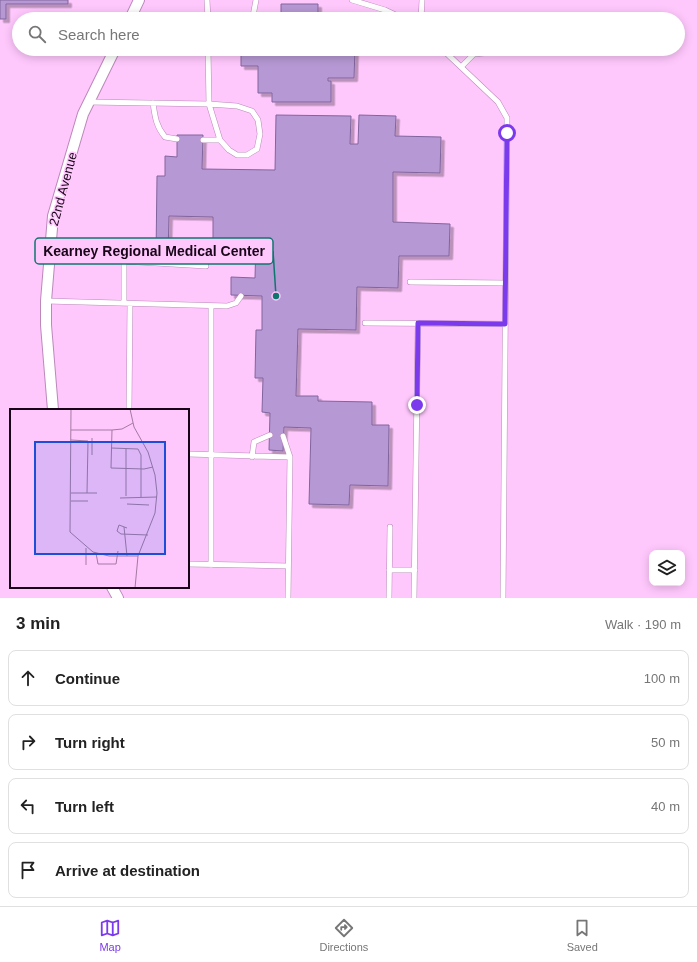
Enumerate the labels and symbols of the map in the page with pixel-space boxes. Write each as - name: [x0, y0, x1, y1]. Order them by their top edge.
- route start: [498, 124, 516, 142]
- street label: 22nd Avenue: [46, 151, 80, 227]
- callout: Kearney Regional Medical Center: [35, 238, 273, 264]
- text: Kearney Regional Medical Center: [43, 243, 265, 259]
- route end: [408, 396, 426, 414]
- inset map: [10, 409, 189, 588]

